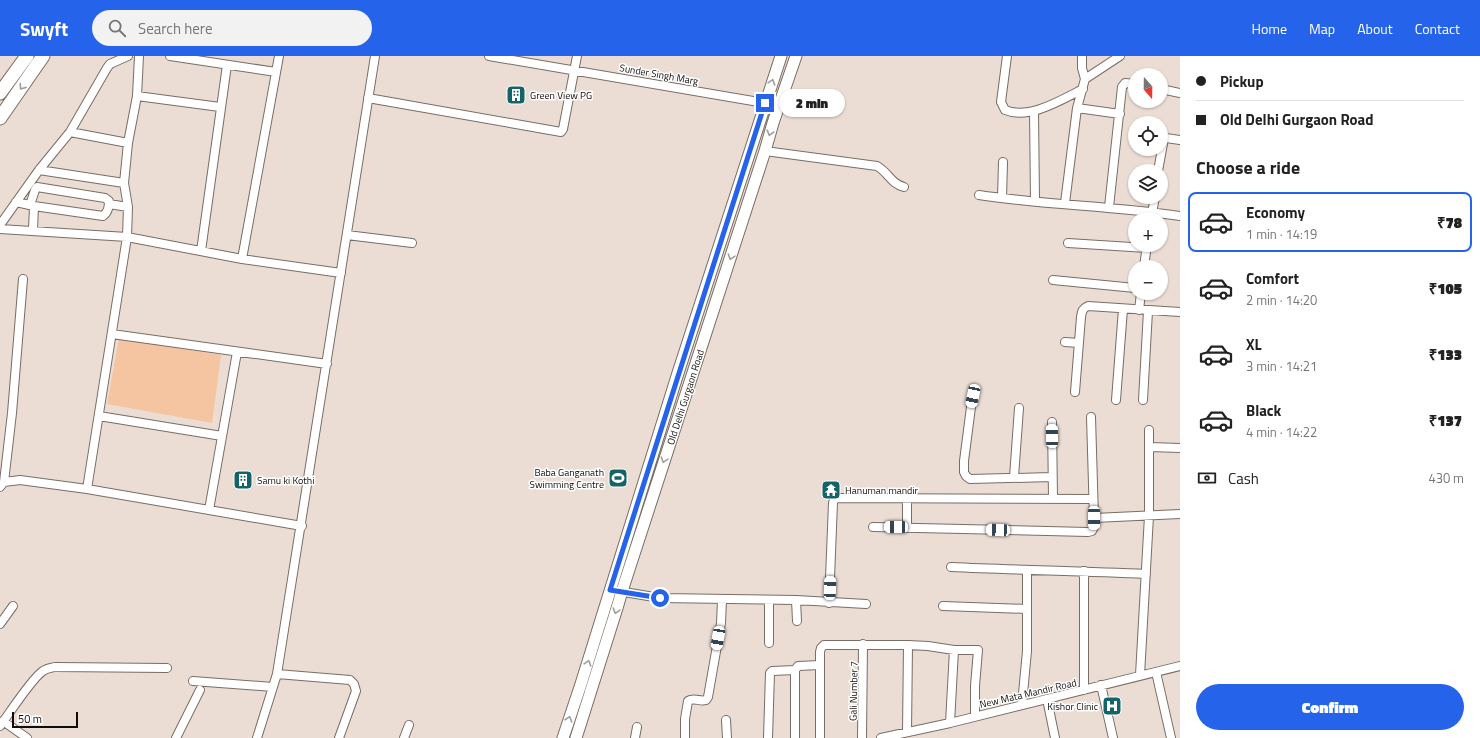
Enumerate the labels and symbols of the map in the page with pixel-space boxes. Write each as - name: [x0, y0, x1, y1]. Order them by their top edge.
- street label: Sunder Singh Marg: [618, 60, 699, 89]
- north arrow: [1128, 68, 1168, 108]
- one-way arrow: [767, 79, 776, 86]
- one-way arrow: [19, 83, 27, 90]
- building icon: Green View PG: [505, 84, 527, 106]
- place label: Green View PG: [530, 88, 592, 103]
- callout: 2 min: [779, 89, 845, 117]
- route end: [756, 94, 774, 112]
- one-way arrow: [766, 129, 775, 136]
- one-way arrow: [727, 253, 736, 260]
- street label: Old Delhi Gurgaon Road: [663, 348, 708, 447]
- car: [965, 383, 981, 409]
- car: [1046, 424, 1058, 448]
- one-way arrow: [660, 456, 669, 463]
- place label: Baba Ganganath Swimming Centre: [530, 465, 604, 492]
- sports icon: Baba Ganganath Swimming Centre: [607, 467, 629, 489]
- building icon: Samu ki Kothi: [232, 469, 254, 491]
- place label: Samu ki Kothi: [257, 473, 314, 488]
- temple icon: Hanuman mandir: [820, 479, 842, 501]
- place label: Hanuman mandir: [845, 483, 919, 498]
- car: [1088, 506, 1100, 530]
- car: [884, 521, 908, 533]
- car: [986, 524, 1010, 536]
- car: [824, 576, 836, 600]
- route start: [651, 589, 669, 607]
- one-way arrow: [612, 607, 621, 614]
- car: [710, 625, 726, 651]
- one-way arrow: [583, 660, 592, 667]
- street label: Gali Number 7: [845, 661, 862, 721]
- street label: New Mata Mandir Road: [978, 675, 1078, 712]
- hospital icon: Kishor Clinic: [1101, 695, 1123, 717]
- place label: Kishor Clinic: [1047, 699, 1098, 714]
- scale bar: [12, 710, 78, 729]
- one-way arrow: [565, 716, 573, 723]

